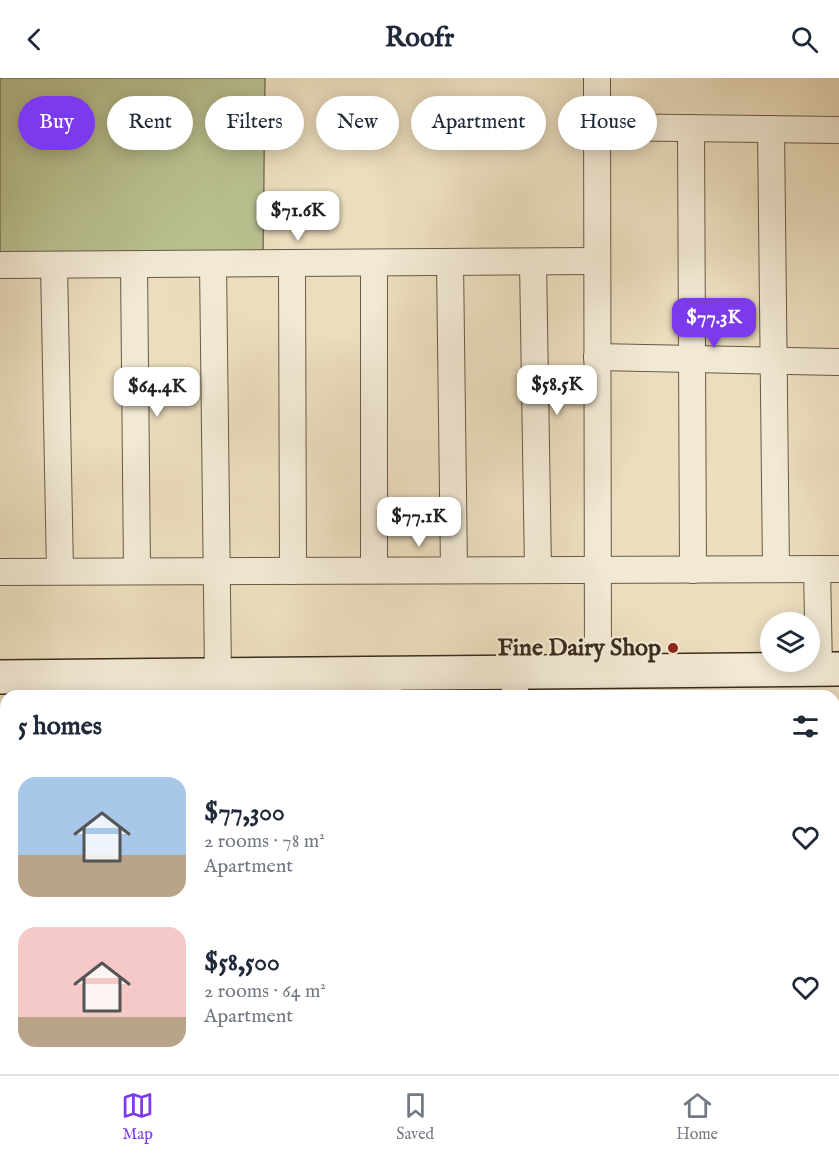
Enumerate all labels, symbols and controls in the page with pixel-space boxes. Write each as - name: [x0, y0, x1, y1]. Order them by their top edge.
- text: Roofr: [385, 22, 454, 56]
- icon: back: [18, 23, 51, 56]
- icon: search: [788, 23, 821, 56]
- chip: Buy: [18, 96, 95, 150]
- chip: Rent: [107, 96, 193, 150]
- chip: Filters: [205, 96, 304, 150]
- chip: New: [316, 96, 399, 150]
- chip: Apartment: [411, 96, 546, 150]
- chip: House: [558, 96, 657, 150]
- pin: $71.6K: [249, 191, 347, 242]
- text: $71.6K: [270, 198, 326, 223]
- pin: $77.3K: [665, 298, 763, 349]
- text: $77.3K: [686, 305, 742, 330]
- pin: $58.5K: [508, 365, 606, 416]
- pin: $64.4K: [108, 367, 206, 418]
- text: $58.5K: [531, 372, 583, 397]
- text: $64.4K: [128, 374, 186, 399]
- pin: $77.1K: [370, 497, 468, 548]
- text: $77.1K: [391, 504, 447, 529]
- map controls: [760, 612, 820, 672]
- button: layers: [760, 612, 820, 672]
- place label: Fine Dairy Shop: [497, 633, 661, 664]
- marker: Fine Dairy Shop: [666, 641, 680, 655]
- text: 5 homes: [18, 710, 102, 743]
- icon: filters: [789, 710, 822, 743]
- text: $77,300: [204, 796, 285, 829]
- icon: home: [66, 801, 138, 873]
- icon: heart: [789, 821, 822, 854]
- text: 2 rooms · 78 m²: [204, 829, 325, 854]
- text: Apartment: [204, 854, 293, 879]
- text: $58,500: [204, 946, 280, 979]
- icon: home: [66, 951, 138, 1023]
- icon: heart: [789, 971, 822, 1004]
- text: 2 rooms · 64 m²: [204, 979, 326, 1004]
- text: Apartment: [204, 1004, 293, 1029]
- tab: Map: [121, 1089, 154, 1145]
- tab: Saved: [396, 1089, 434, 1145]
- tab: Home: [676, 1089, 718, 1145]

